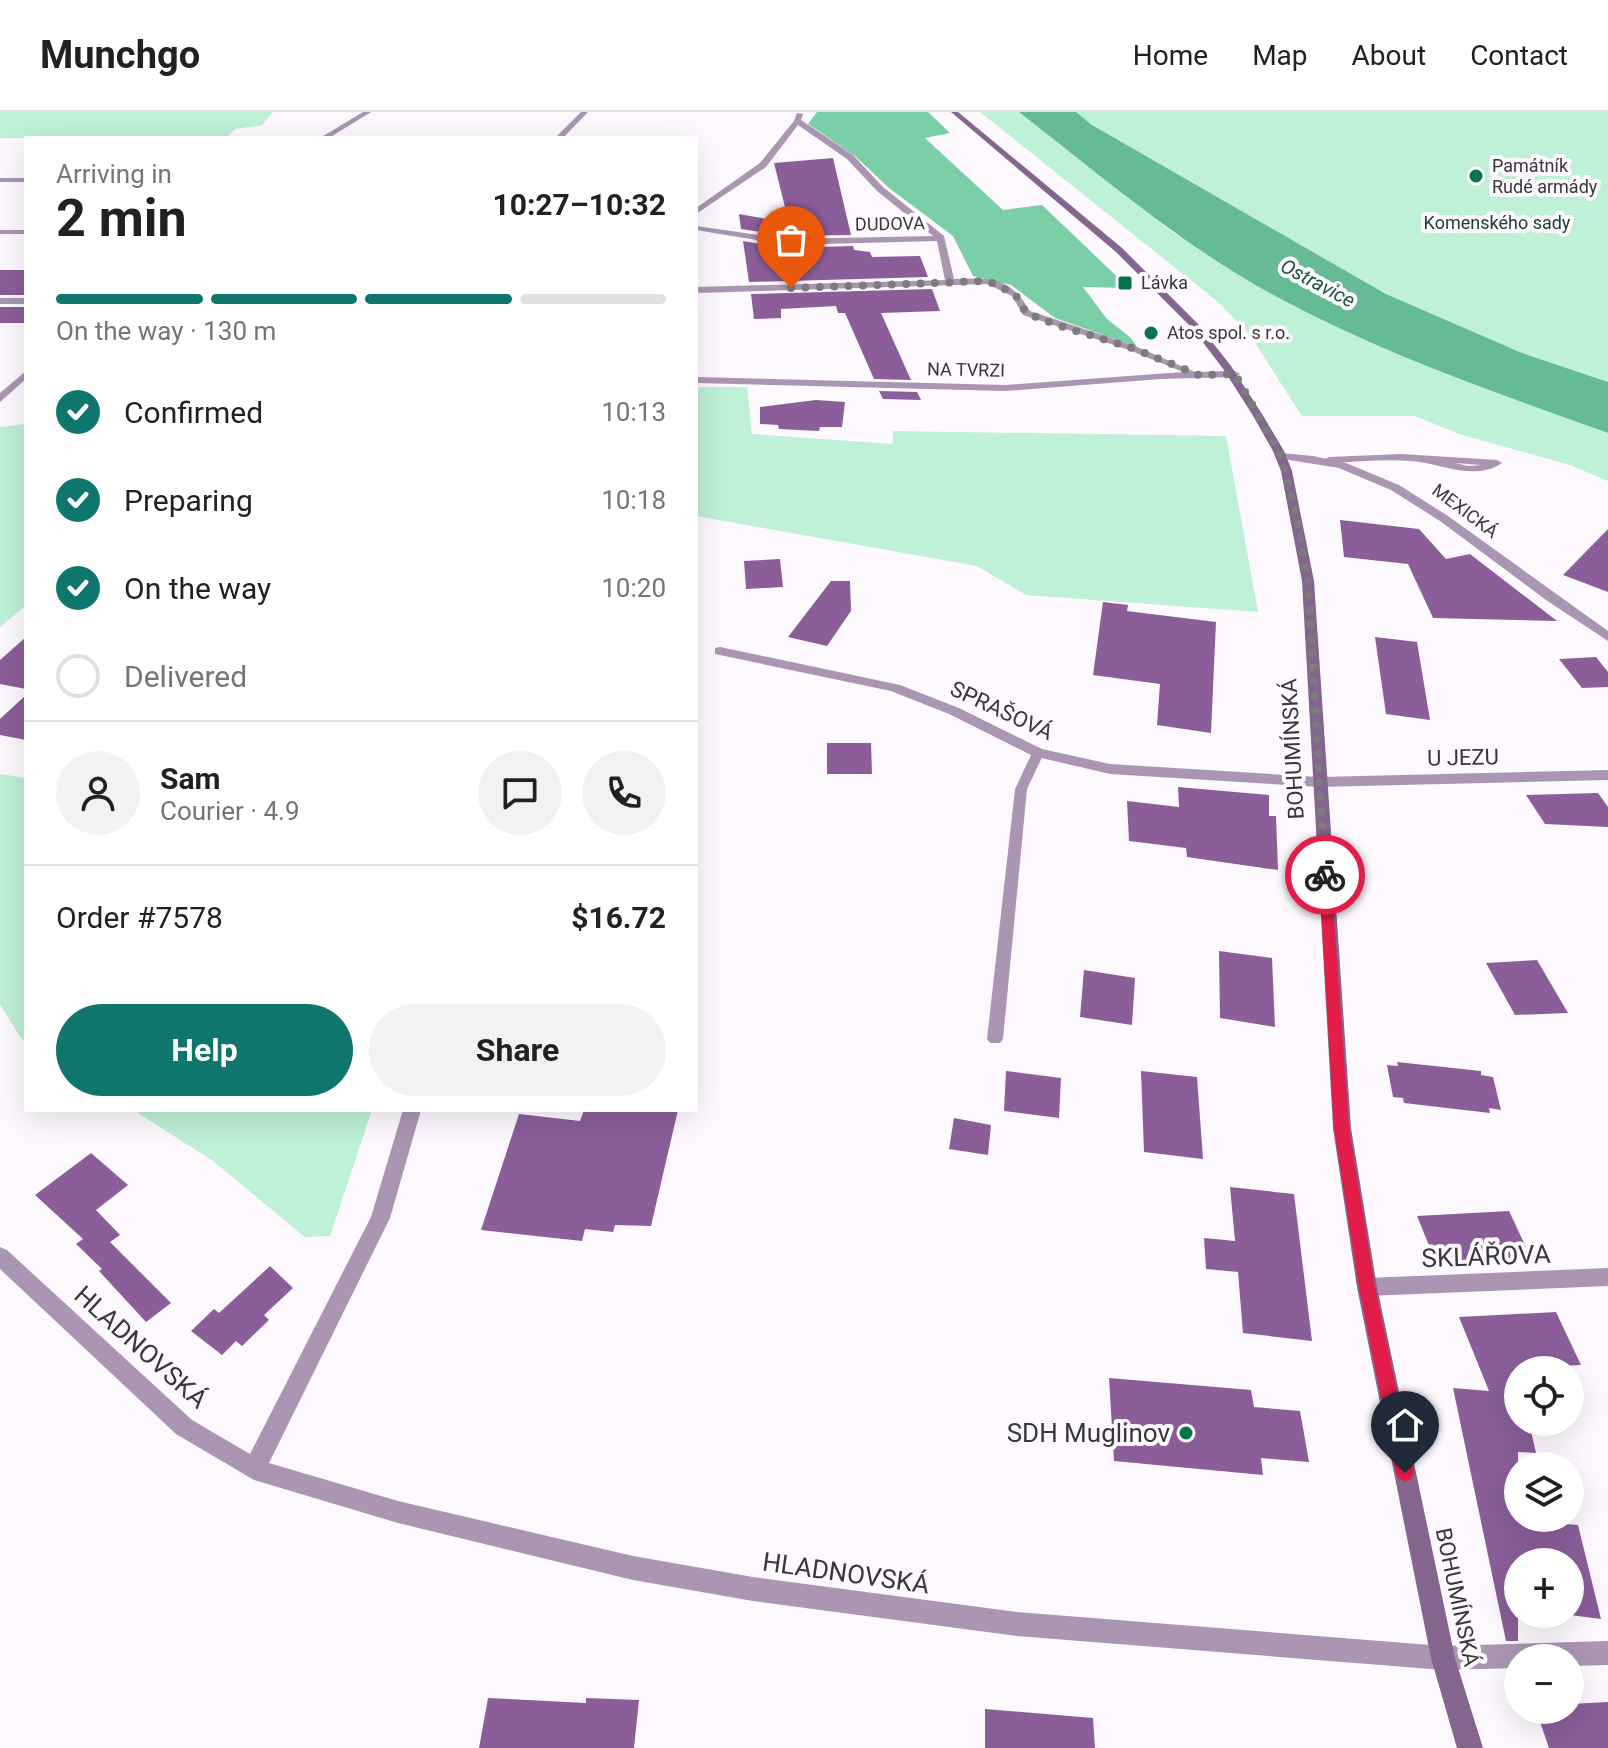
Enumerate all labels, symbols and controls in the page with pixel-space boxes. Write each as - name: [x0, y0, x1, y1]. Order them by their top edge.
- text: Munchgo: [40, 33, 200, 77]
- text: Home: [1133, 39, 1208, 72]
- text: Map: [1252, 39, 1308, 72]
- text: About: [1352, 39, 1426, 72]
- text: Contact: [1470, 39, 1568, 72]
- place label: Památník Rudé armády: [1492, 155, 1598, 197]
- text: Arriving in: [56, 159, 172, 189]
- marker: Památník Rudé armády: [1467, 167, 1485, 185]
- text: 10:27–10:32: [492, 187, 666, 222]
- text: 2 min: [56, 188, 187, 249]
- pin: [757, 206, 825, 288]
- street label: DUDOVA: [855, 212, 925, 235]
- park label: Komenského sady: [1424, 212, 1571, 233]
- icon: bag: [769, 218, 813, 262]
- water label: Ostravice: [1277, 253, 1359, 313]
- place label: Lávka: [1141, 272, 1188, 293]
- marker: Lávka: [1116, 274, 1134, 292]
- text: On the way · 130 m: [56, 316, 276, 346]
- place label: Atos spol. s r.o.: [1167, 322, 1290, 343]
- marker: Atos spol. s r.o.: [1142, 324, 1160, 342]
- street label: NA TVRZI: [927, 358, 1005, 381]
- icon: check: [56, 390, 100, 434]
- text: Confirmed: [124, 395, 263, 430]
- text: 10:13: [601, 397, 666, 427]
- icon: check: [56, 478, 100, 522]
- street label: MEXICKÁ: [1428, 479, 1503, 542]
- text: Preparing: [124, 483, 253, 518]
- text: 10:18: [601, 485, 666, 515]
- icon: check: [56, 566, 100, 610]
- text: On the way: [124, 571, 271, 606]
- text: 10:20: [601, 573, 666, 603]
- text: Delivered: [124, 659, 247, 694]
- street label: SPRAŠOVÁ: [946, 675, 1058, 745]
- street label: BOHUMÍNSKÁ: [1276, 677, 1309, 820]
- street label: U JEZU: [1427, 744, 1499, 771]
- button: person: [56, 751, 140, 835]
- button: chat: [478, 751, 562, 835]
- button: phone: [582, 751, 666, 835]
- text: Sam: [160, 761, 221, 796]
- text: Courier · 4.9: [160, 796, 300, 826]
- courier: [1285, 835, 1365, 915]
- icon: bike: [1303, 853, 1347, 897]
- text: Order #7578: [56, 900, 223, 935]
- text: $16.72: [571, 900, 666, 935]
- button: Help: [56, 1004, 353, 1096]
- button: Share: [369, 1004, 666, 1096]
- street label: SKLÁŘOVA: [1421, 1239, 1551, 1273]
- street label: HLADNOVSKÁ: [68, 1280, 214, 1414]
- map controls: [1504, 1356, 1584, 1724]
- button: locate: [1504, 1356, 1584, 1436]
- pin: [1371, 1391, 1439, 1473]
- icon: home: [1383, 1403, 1427, 1447]
- place label: SDH Muglinov: [1007, 1418, 1170, 1448]
- marker: SDH Muglinov: [1177, 1424, 1195, 1442]
- button: layers: [1504, 1452, 1584, 1532]
- street label: BOHUMÍNSKÁ: [1431, 1526, 1485, 1669]
- street label: HLADNOVSKÁ: [761, 1546, 931, 1600]
- button: +: [1504, 1548, 1584, 1628]
- button: −: [1504, 1644, 1584, 1724]

